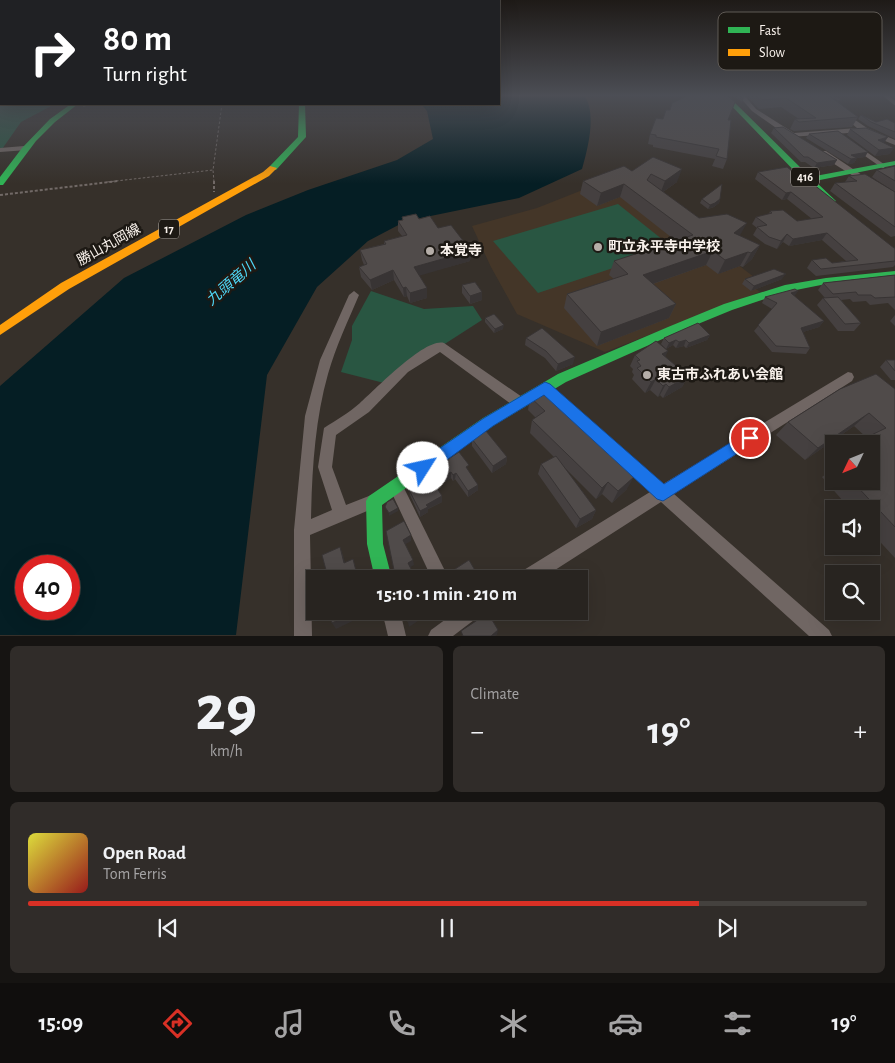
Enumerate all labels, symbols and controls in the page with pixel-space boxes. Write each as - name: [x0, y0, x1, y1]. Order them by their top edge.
- legend: [718, 12, 882, 70]
- icon: right: [20, 20, 85, 85]
- text: 80 m: [103, 22, 172, 57]
- text: Fast: [759, 24, 781, 38]
- text: Slow: [759, 46, 786, 60]
- text: Turn right: [103, 63, 187, 85]
- road number: 416: [791, 168, 819, 186]
- road number: 17: [159, 220, 179, 238]
- street label: 勝山丸岡線: [75, 221, 143, 268]
- place label: 町立永平寺中学校: [608, 239, 720, 254]
- marker: 町立永平寺中学校: [592, 241, 604, 253]
- place label: 本覚寺: [440, 242, 482, 258]
- marker: 本覚寺: [424, 245, 436, 257]
- water label: 九頭竜川: [203, 256, 260, 308]
- place label: 東古市ふれあい会館: [657, 367, 783, 382]
- marker: 東古市ふれあい会館: [641, 369, 653, 381]
- pin: [729, 417, 771, 459]
- icon: arrive: [736, 424, 764, 452]
- north arrow: [825, 435, 880, 490]
- map controls: [825, 435, 880, 620]
- position arrow: [396, 441, 448, 493]
- button: sound: [825, 500, 880, 555]
- speed limit sign: 40: [15, 555, 80, 620]
- button: search: [825, 565, 880, 620]
- text: 15:10 · 1 min · 210 m: [377, 585, 517, 604]
- text: 29: [195, 677, 257, 742]
- text: Climate: [471, 686, 519, 702]
- text: 19°: [647, 713, 690, 751]
- text: −: [471, 718, 484, 746]
- text: +: [854, 718, 867, 746]
- text: km/h: [210, 743, 243, 759]
- text: Open Road: [103, 844, 186, 863]
- text: Tom Ferris: [103, 866, 167, 882]
- icon: previous: [154, 914, 182, 942]
- icon: pause: [433, 914, 461, 942]
- icon: next: [713, 914, 741, 942]
- icon: directions: [160, 1006, 195, 1041]
- icon: music: [272, 1006, 307, 1041]
- icon: phone: [384, 1006, 419, 1041]
- icon: climate: [496, 1006, 531, 1041]
- icon: car: [608, 1006, 643, 1041]
- icon: filters: [720, 1006, 755, 1041]
- text: 15:09: [38, 1012, 83, 1034]
- text: 19°: [831, 1012, 856, 1034]

